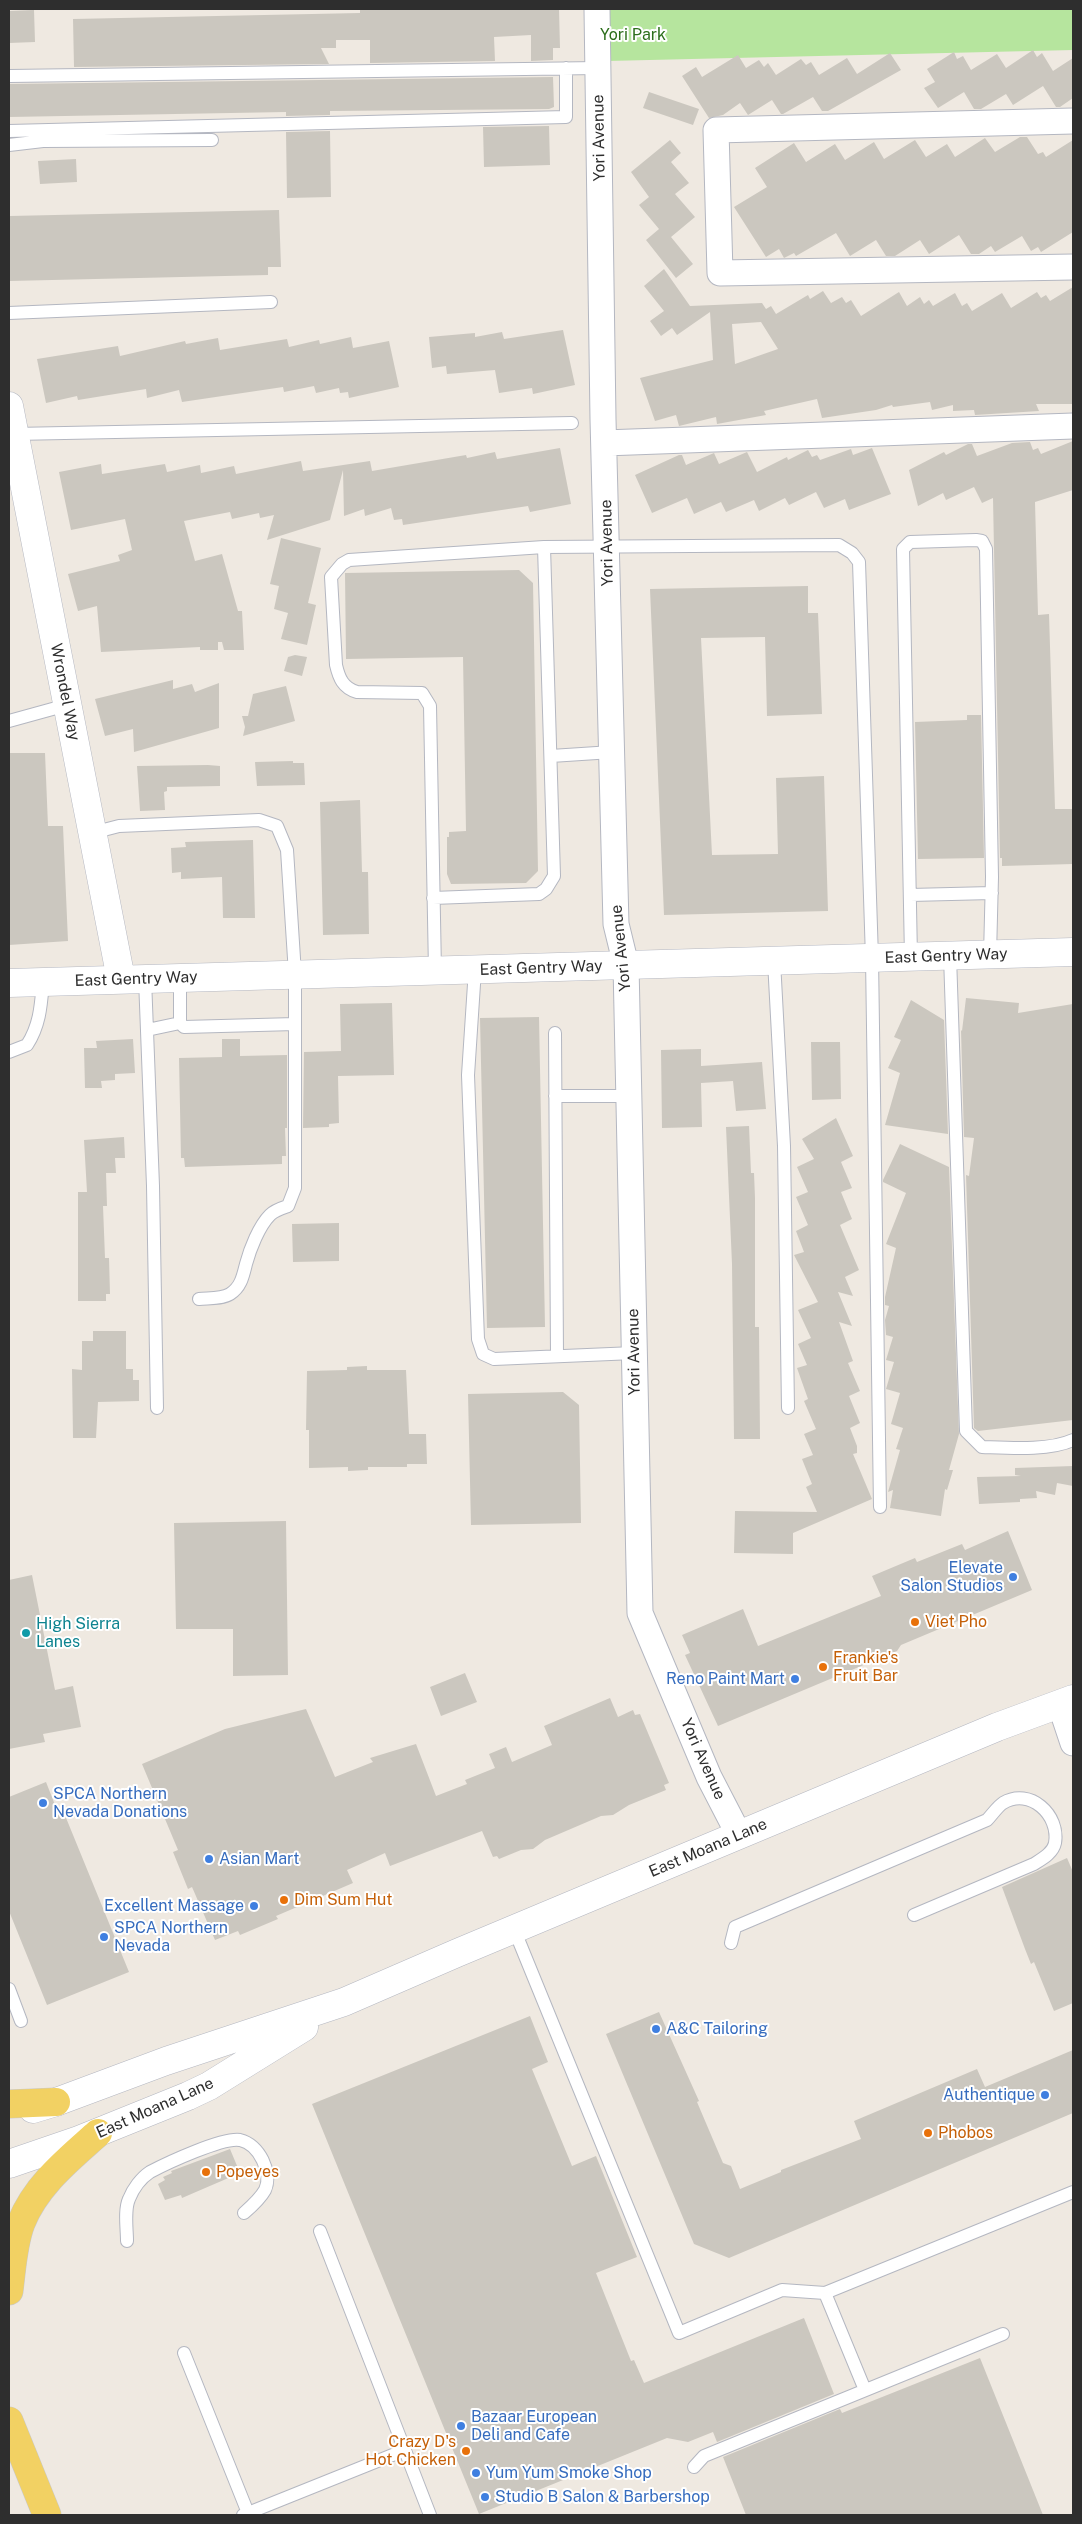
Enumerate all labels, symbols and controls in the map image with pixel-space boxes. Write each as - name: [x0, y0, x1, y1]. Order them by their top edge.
- park label: Yori Park: [600, 25, 666, 45]
- street label: Yori Avenue: [589, 94, 609, 182]
- street label: Yori Avenue: [597, 499, 617, 587]
- street label: Wrondel Way: [46, 642, 84, 742]
- street label: Yori Avenue: [607, 904, 635, 992]
- street label: East Gentry Way: [884, 944, 1008, 968]
- street label: East Gentry Way: [479, 956, 603, 980]
- street label: East Gentry Way: [74, 967, 198, 991]
- street label: Yori Avenue: [624, 1308, 644, 1396]
- place label: Elevate Salon Studios: [900, 1558, 1003, 1596]
- marker: Elevate Salon Studios: [1007, 1571, 1019, 1583]
- place label: Viet Pho: [925, 1612, 987, 1632]
- place label: High Sierra Lanes: [36, 1614, 120, 1652]
- marker: Viet Pho: [909, 1616, 921, 1628]
- marker: High Sierra Lanes: [20, 1627, 32, 1639]
- place label: Frankie's Fruit Bar: [833, 1648, 898, 1686]
- marker: Frankie's Fruit Bar: [817, 1661, 829, 1673]
- place label: Reno Paint Mart: [666, 1669, 785, 1689]
- marker: Reno Paint Mart: [789, 1673, 801, 1685]
- street label: Yori Avenue: [677, 1715, 729, 1803]
- place label: SPCA Northern Nevada Donations: [53, 1784, 187, 1822]
- marker: SPCA Northern Nevada Donations: [37, 1797, 49, 1809]
- street label: East Moana Lane: [646, 1814, 770, 1882]
- place label: Asian Mart: [219, 1849, 299, 1869]
- marker: Asian Mart: [203, 1853, 215, 1865]
- place label: Dim Sum Hut: [294, 1890, 392, 1910]
- marker: Dim Sum Hut: [278, 1894, 290, 1906]
- place label: Excellent Massage: [104, 1896, 244, 1916]
- marker: Excellent Massage: [248, 1900, 260, 1912]
- place label: SPCA Northern Nevada: [114, 1918, 228, 1956]
- marker: SPCA Northern Nevada: [98, 1931, 110, 1943]
- place label: A&C Tailoring: [666, 2019, 768, 2039]
- marker: A&C Tailoring: [650, 2023, 662, 2035]
- street label: East Moana Lane: [93, 2073, 217, 2143]
- place label: Authentique: [943, 2085, 1035, 2105]
- marker: Authentique: [1039, 2089, 1051, 2101]
- place label: Phobos: [938, 2123, 993, 2143]
- marker: Phobos: [922, 2127, 934, 2139]
- place label: Popeyes: [216, 2162, 279, 2182]
- marker: Popeyes: [200, 2166, 212, 2178]
- place label: Bazaar European Deli and Cafe: [471, 2407, 597, 2445]
- marker: Bazaar European Deli and Cafe: [455, 2420, 467, 2432]
- place label: Crazy D's Hot Chicken: [365, 2432, 456, 2470]
- marker: Crazy D's Hot Chicken: [460, 2445, 472, 2457]
- place label: Yum Yum Smoke Shop: [486, 2463, 652, 2483]
- marker: Yum Yum Smoke Shop: [470, 2467, 482, 2479]
- place label: Studio B Salon & Barbershop: [495, 2487, 710, 2507]
- marker: Studio B Salon & Barbershop: [479, 2491, 491, 2503]

